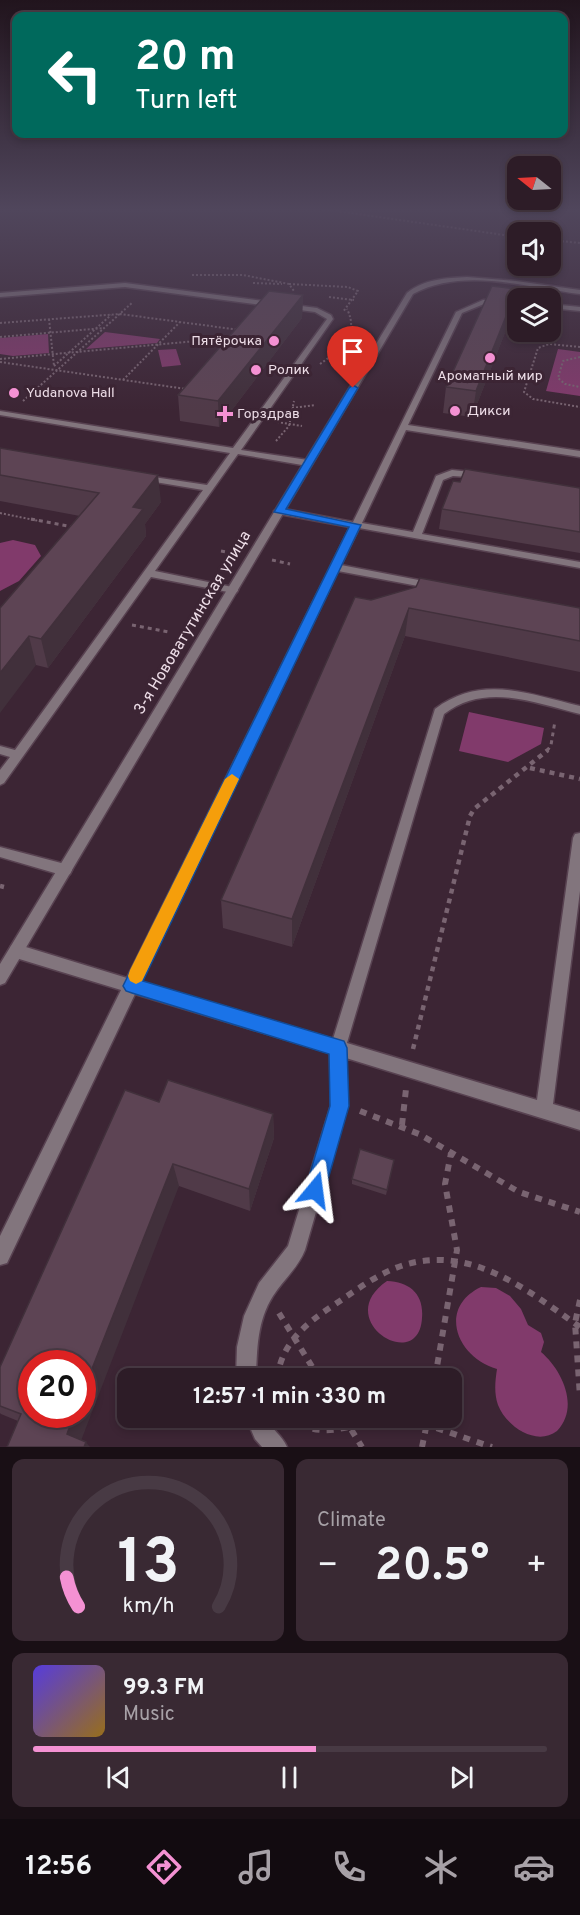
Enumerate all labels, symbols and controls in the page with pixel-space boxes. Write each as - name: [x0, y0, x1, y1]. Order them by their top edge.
- text: 20 m: [135, 32, 236, 85]
- icon: left: [36, 36, 114, 114]
- text: Turn left: [135, 84, 237, 118]
- north arrow: [507, 156, 561, 210]
- map controls: [507, 156, 561, 342]
- button: sound: [507, 222, 561, 276]
- button: layers: [507, 288, 561, 342]
- pin: [327, 326, 378, 388]
- place label: Пятёрочка: [191, 333, 262, 350]
- marker: Пятёрочка: [267, 334, 281, 348]
- icon: arrive: [336, 335, 369, 368]
- marker: Ароматный мир: [483, 351, 497, 365]
- place label: Ролик: [268, 362, 310, 379]
- marker: Ролик: [249, 363, 263, 377]
- place label: Ароматный мир: [437, 368, 543, 385]
- place label: Yudanova Hall: [26, 385, 115, 402]
- marker: Yudanova Hall: [7, 386, 21, 400]
- place label: Дикси: [467, 403, 511, 420]
- marker: Дикси: [448, 404, 462, 418]
- place label: Горздрав: [237, 406, 300, 423]
- marker: Горздрав: [218, 407, 232, 421]
- street label: 3-я Нововатутинская улица: [130, 527, 256, 719]
- position arrow: [283, 1158, 347, 1222]
- speed limit sign: 20: [18, 1350, 96, 1428]
- text: 12:57 · 1 min · 330 m: [193, 1384, 386, 1411]
- text: Climate: [317, 1508, 386, 1534]
- text: 13: [117, 1526, 179, 1605]
- text: 20.5°: [375, 1539, 489, 1596]
- text: −: [317, 1546, 338, 1588]
- text: +: [526, 1546, 547, 1588]
- text: km/h: [122, 1593, 174, 1620]
- text: 99.3 FM: [123, 1675, 205, 1702]
- text: Music: [123, 1702, 175, 1728]
- icon: previous: [102, 1761, 135, 1794]
- icon: pause: [273, 1761, 306, 1794]
- icon: next: [445, 1761, 478, 1794]
- icon: directions: [143, 1846, 185, 1888]
- icon: music: [235, 1846, 277, 1888]
- icon: phone: [328, 1846, 370, 1888]
- icon: climate: [420, 1846, 462, 1888]
- icon: car: [513, 1846, 555, 1888]
- text: 12:56: [25, 1850, 92, 1884]

